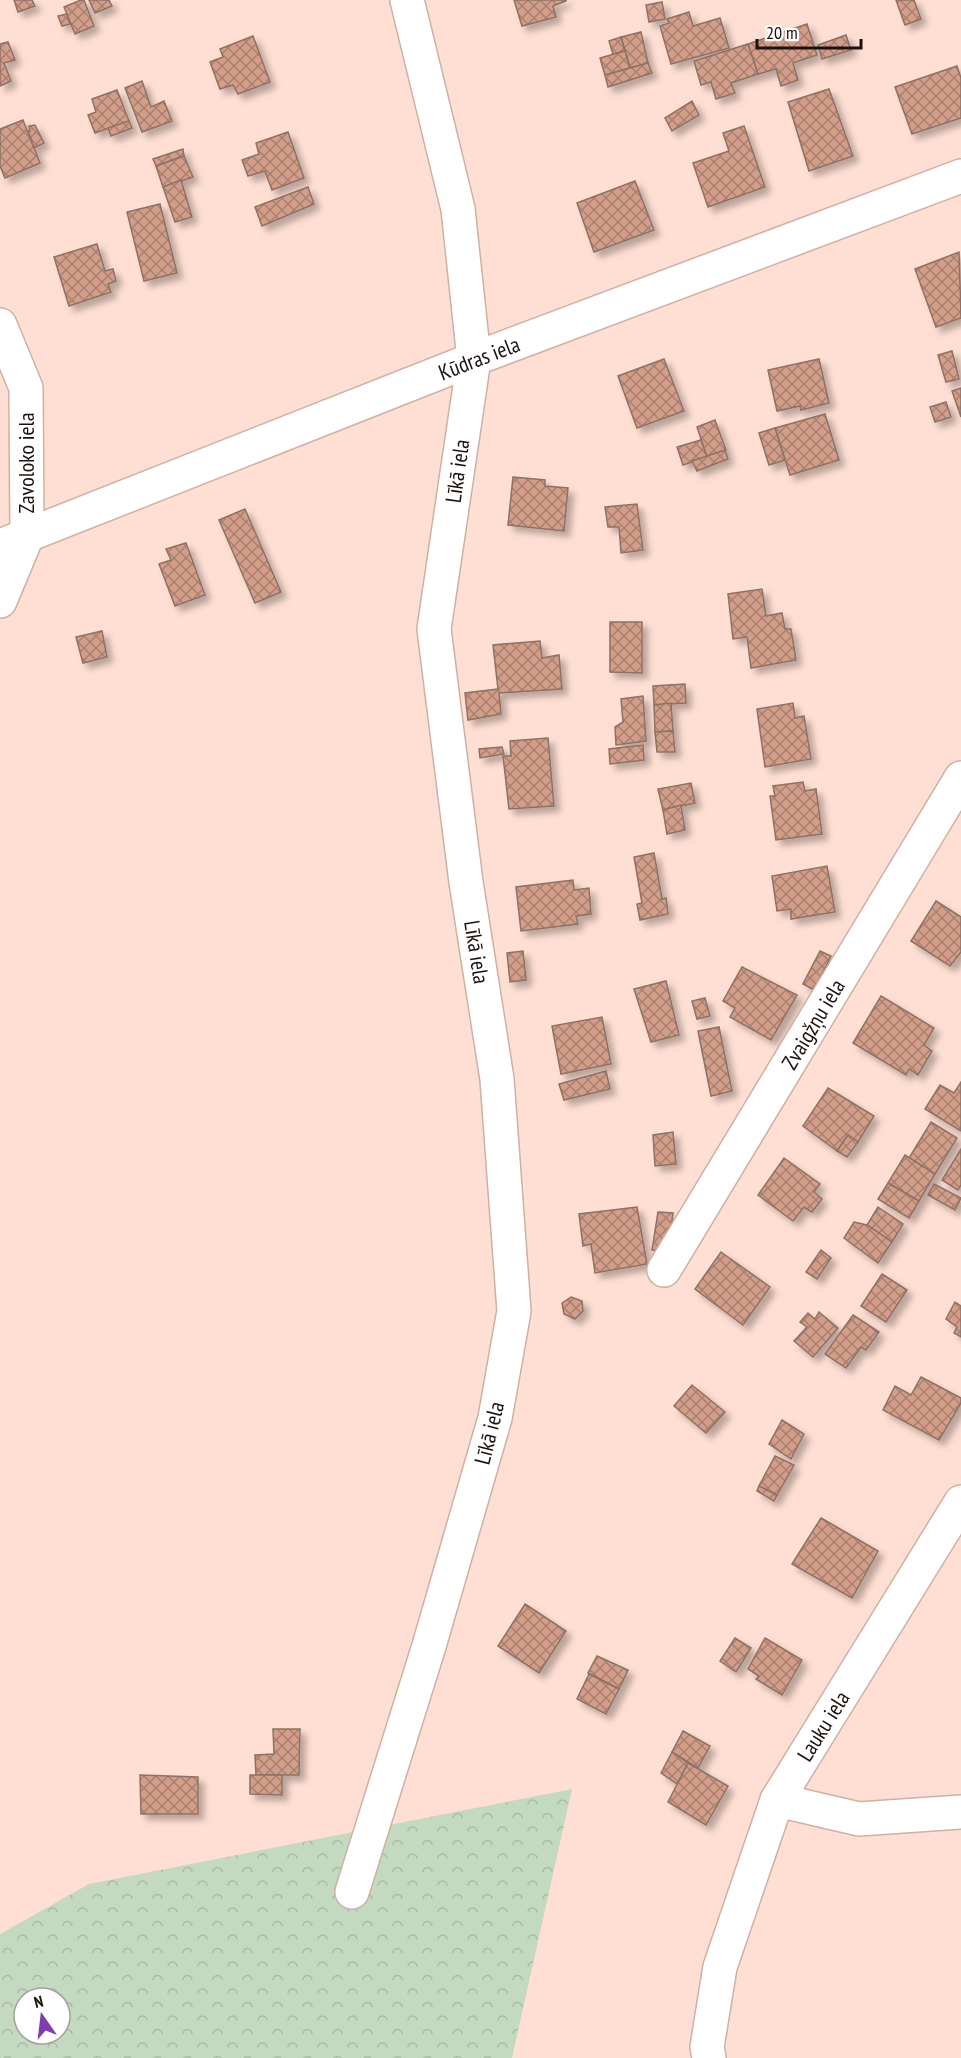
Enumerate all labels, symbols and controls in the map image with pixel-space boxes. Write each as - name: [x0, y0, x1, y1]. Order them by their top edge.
- scale bar: [757, 12, 860, 50]
- text: 20 m: [766, 21, 798, 44]
- street label: Kūdras iela: [434, 330, 524, 386]
- street label: Zavoloko iela: [12, 412, 40, 514]
- street label: Līkā iela: [439, 438, 475, 504]
- street label: Līkā iela: [458, 918, 496, 986]
- street label: Zvaigžņu iela: [775, 974, 851, 1074]
- street label: Līkā iela: [468, 1399, 510, 1467]
- street label: Lauku iela: [791, 1686, 855, 1766]
- north arrow: [12, 1986, 72, 2046]
- text: N: [32, 1991, 45, 2012]

